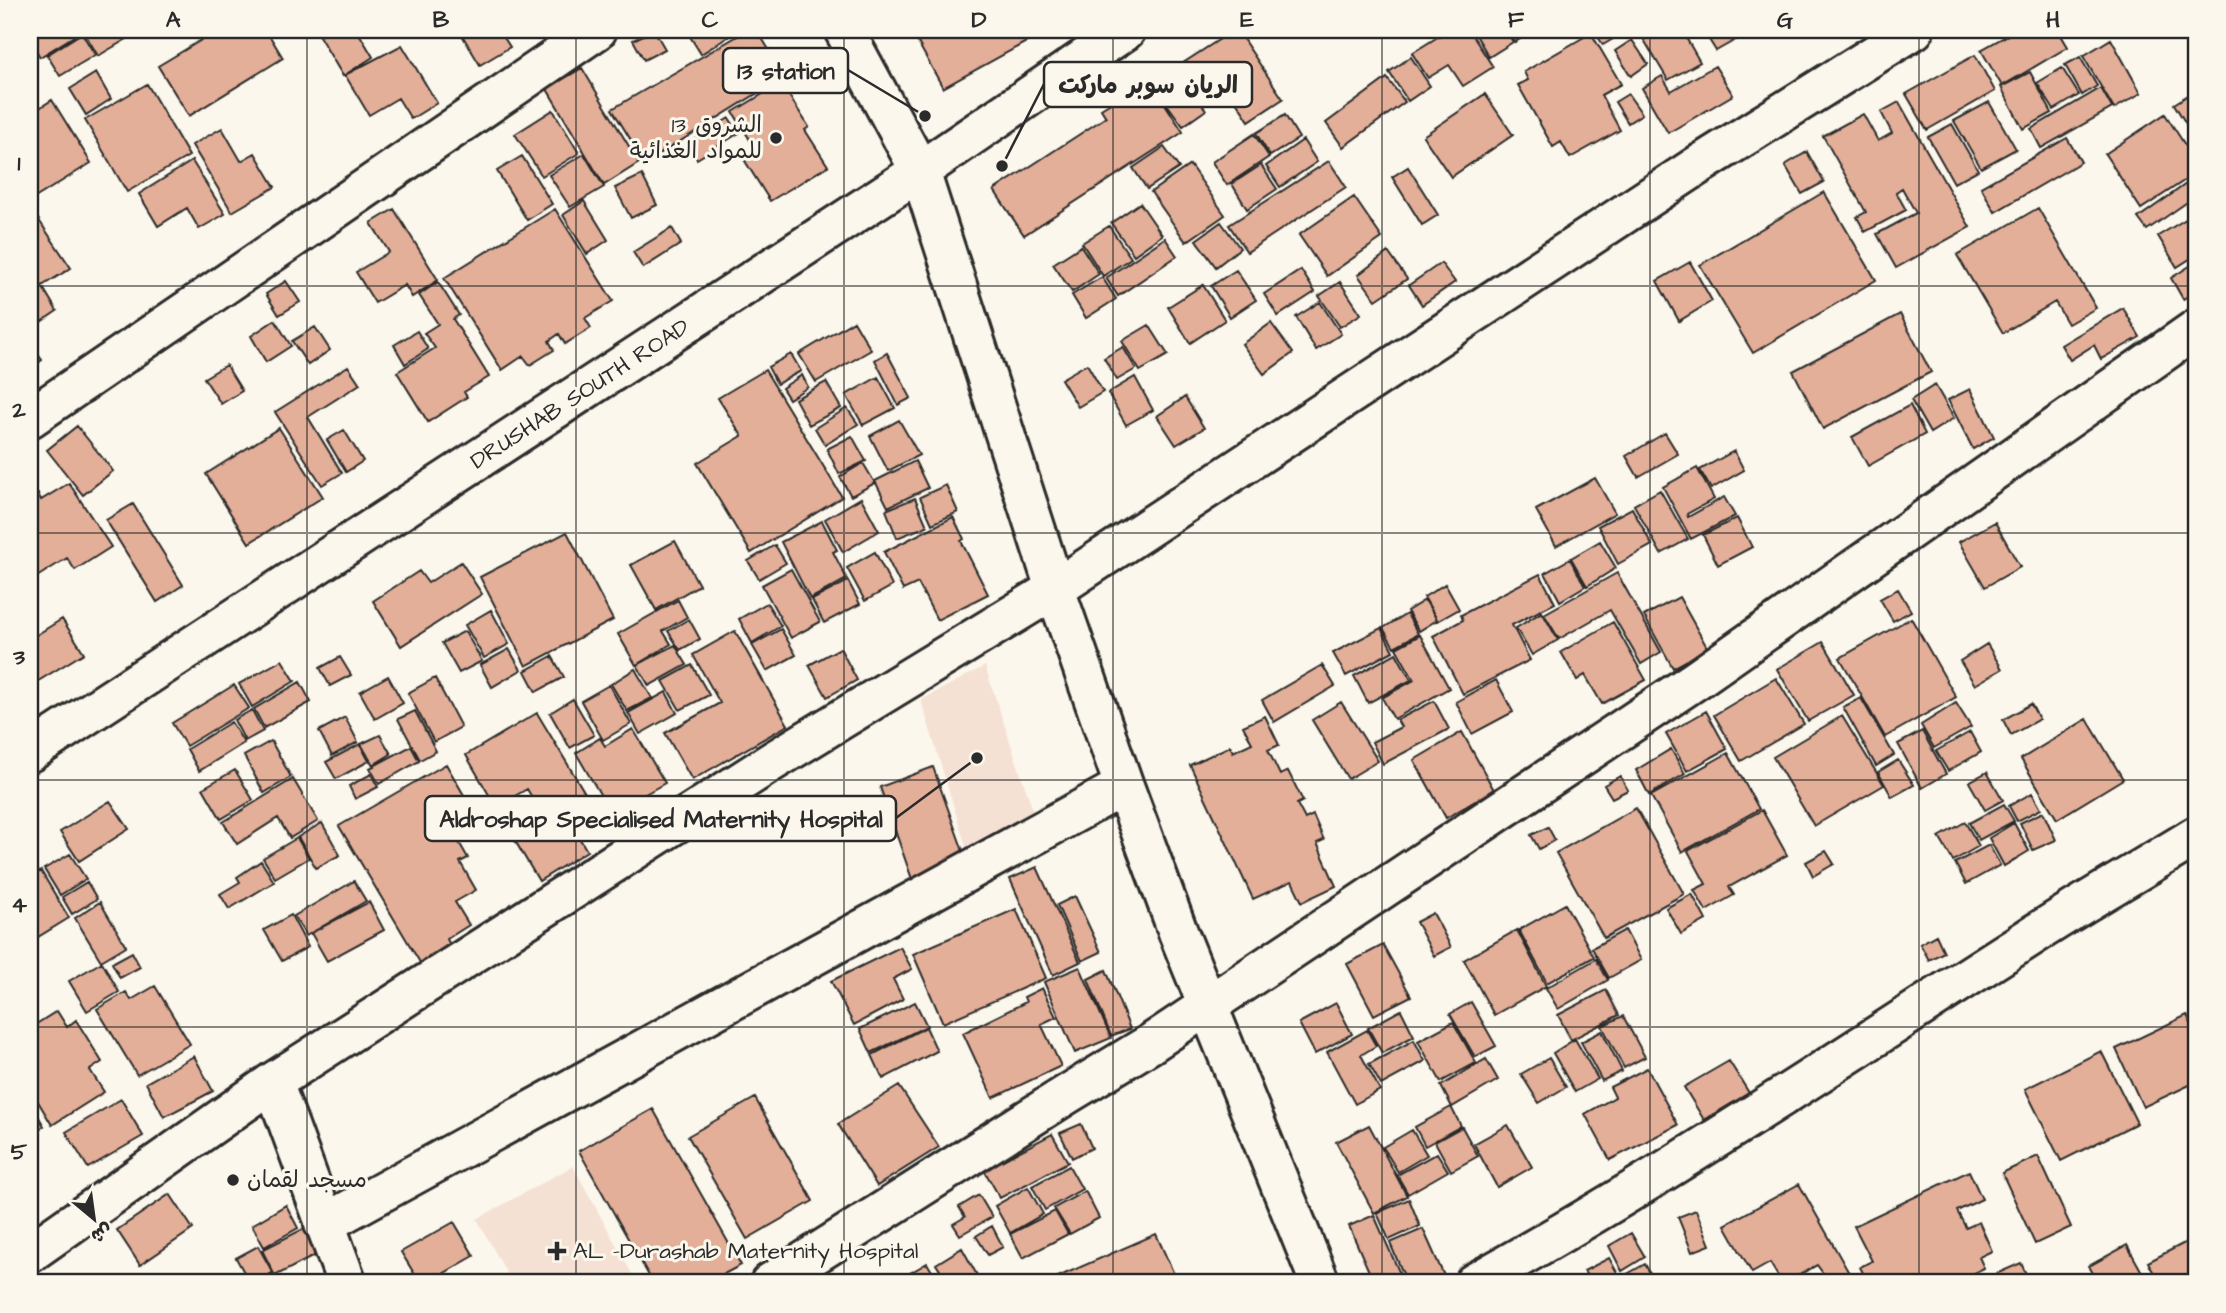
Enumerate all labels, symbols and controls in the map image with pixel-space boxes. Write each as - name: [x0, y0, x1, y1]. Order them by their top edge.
- text: A: [166, 4, 181, 36]
- text: B: [433, 4, 450, 36]
- text: C: [702, 4, 719, 36]
- text: D: [972, 4, 987, 36]
- text: E: [1240, 4, 1254, 36]
- text: F: [1508, 4, 1525, 36]
- text: G: [1777, 4, 1793, 36]
- text: H: [2046, 4, 2060, 36]
- callout: 13 station: [723, 48, 848, 93]
- text: 13 station: [737, 55, 835, 89]
- callout: الريان سوبر ماركت: [1044, 62, 1252, 107]
- text: الريان سوبر ماركت: [1058, 69, 1238, 103]
- place label: الشروق 13 للمواد الغذائية: [630, 109, 762, 167]
- marker: الشروق 13 للمواد الغذائية: [768, 130, 784, 146]
- text: 1: [18, 147, 21, 179]
- street label: DRUSHAB SOUTH ROAD: [464, 311, 696, 477]
- text: 2: [11, 394, 26, 426]
- text: 3: [12, 641, 25, 673]
- callout: Aldroshap Specialised Maternity Hospital: [425, 796, 896, 841]
- text: Aldroshap Specialised Maternity Hospital: [439, 803, 883, 839]
- text: 4: [11, 889, 27, 921]
- text: 5: [11, 1136, 28, 1168]
- place label: مسجد لقمان: [247, 1164, 367, 1196]
- marker: مسجد لقمان: [225, 1172, 241, 1188]
- north arrow: [60, 1184, 130, 1254]
- text: ش: [86, 1216, 117, 1249]
- place label: AL -Durashab Maternity Hospital: [573, 1235, 918, 1268]
- marker: AL -Durashab Maternity Hospital: [547, 1241, 567, 1261]

